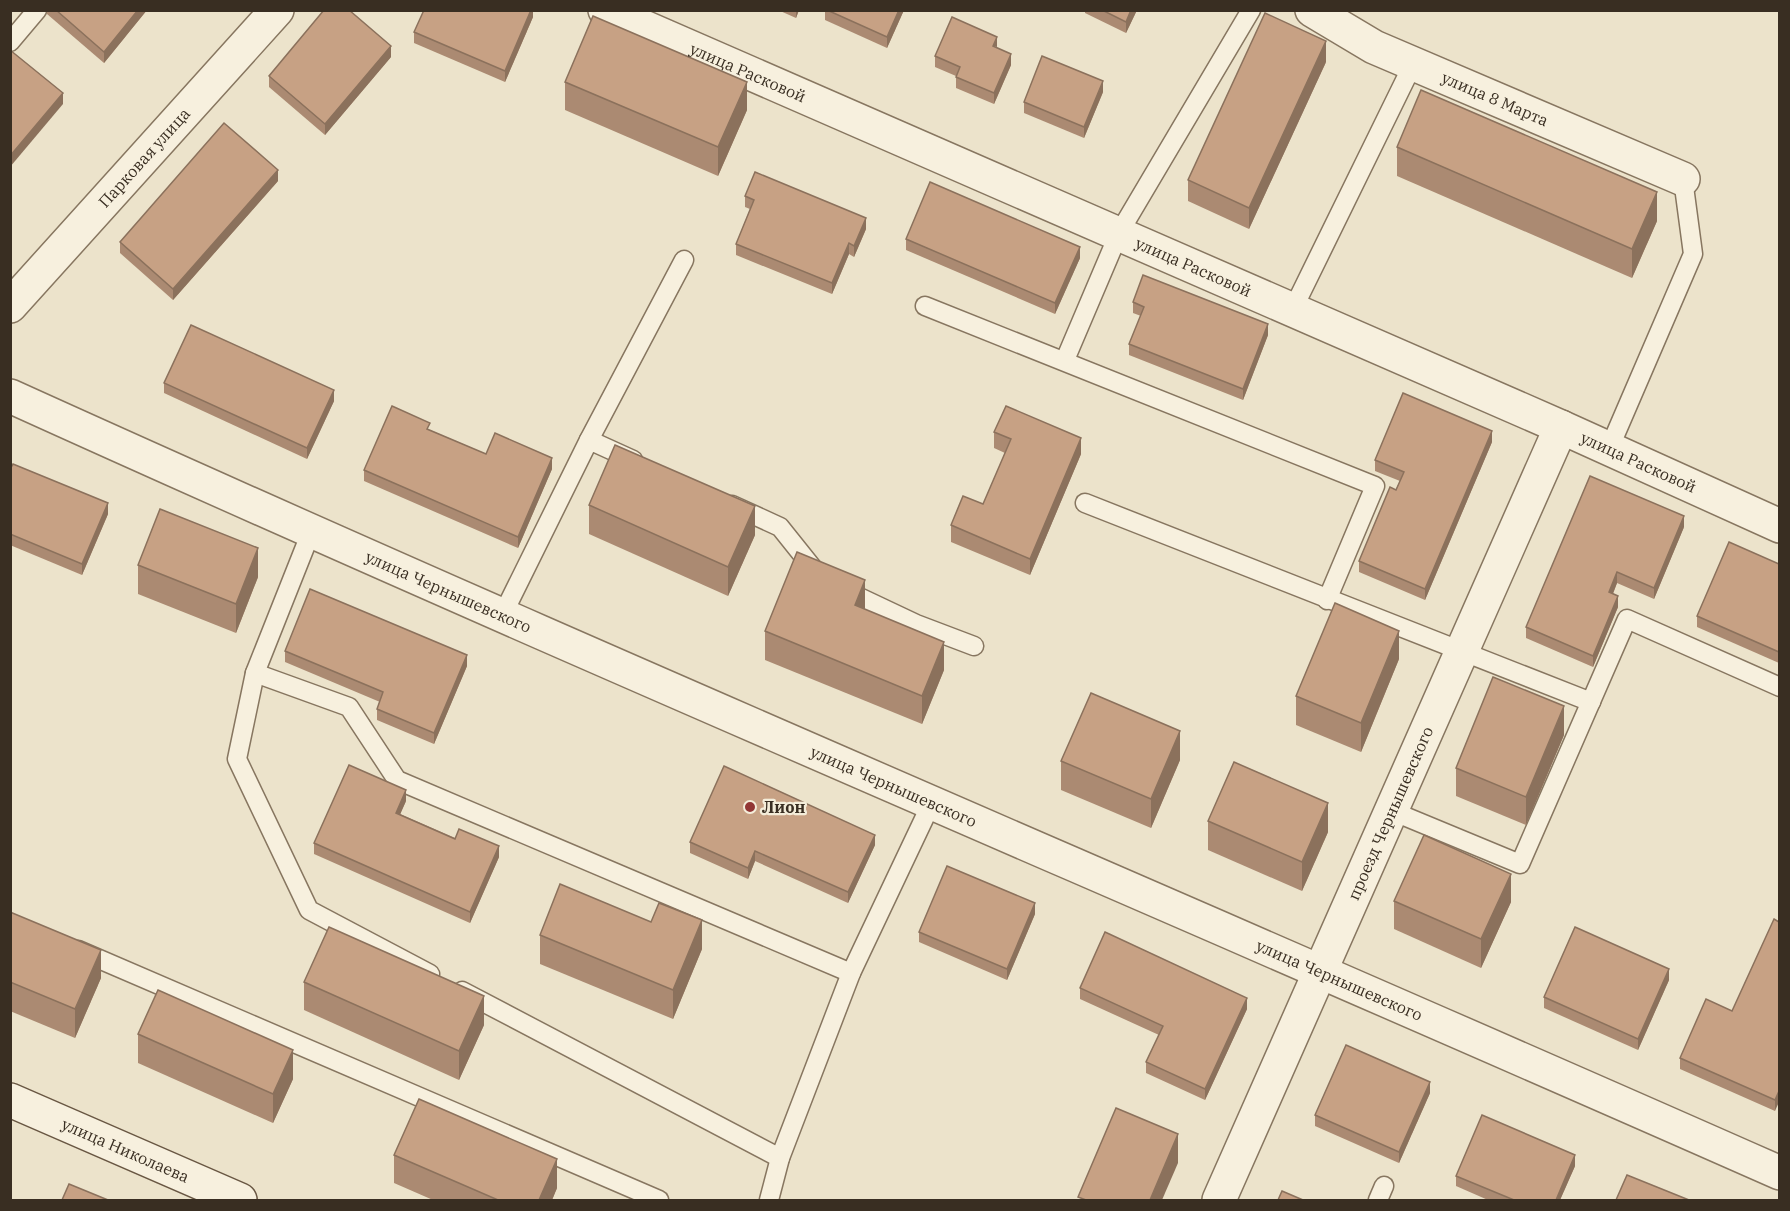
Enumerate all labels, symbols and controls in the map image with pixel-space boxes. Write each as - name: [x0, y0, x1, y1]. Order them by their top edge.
- street label: улица Расковой: [687, 38, 809, 106]
- street label: улица 8 Марта: [1439, 67, 1552, 130]
- street label: Парковая улица: [94, 103, 194, 212]
- street label: улица Расковой: [1132, 233, 1255, 301]
- street label: улица Расковой: [1578, 427, 1699, 497]
- street label: улица Чернышевского: [362, 546, 534, 637]
- street label: проезд Чернышевского: [1343, 723, 1437, 903]
- street label: улица Чернышевского: [807, 741, 980, 831]
- place label: Лион: [762, 797, 806, 817]
- marker: Лион: [743, 800, 757, 814]
- street label: улица Чернышевского: [1253, 935, 1426, 1025]
- street label: улица Николаева: [59, 1114, 193, 1187]

